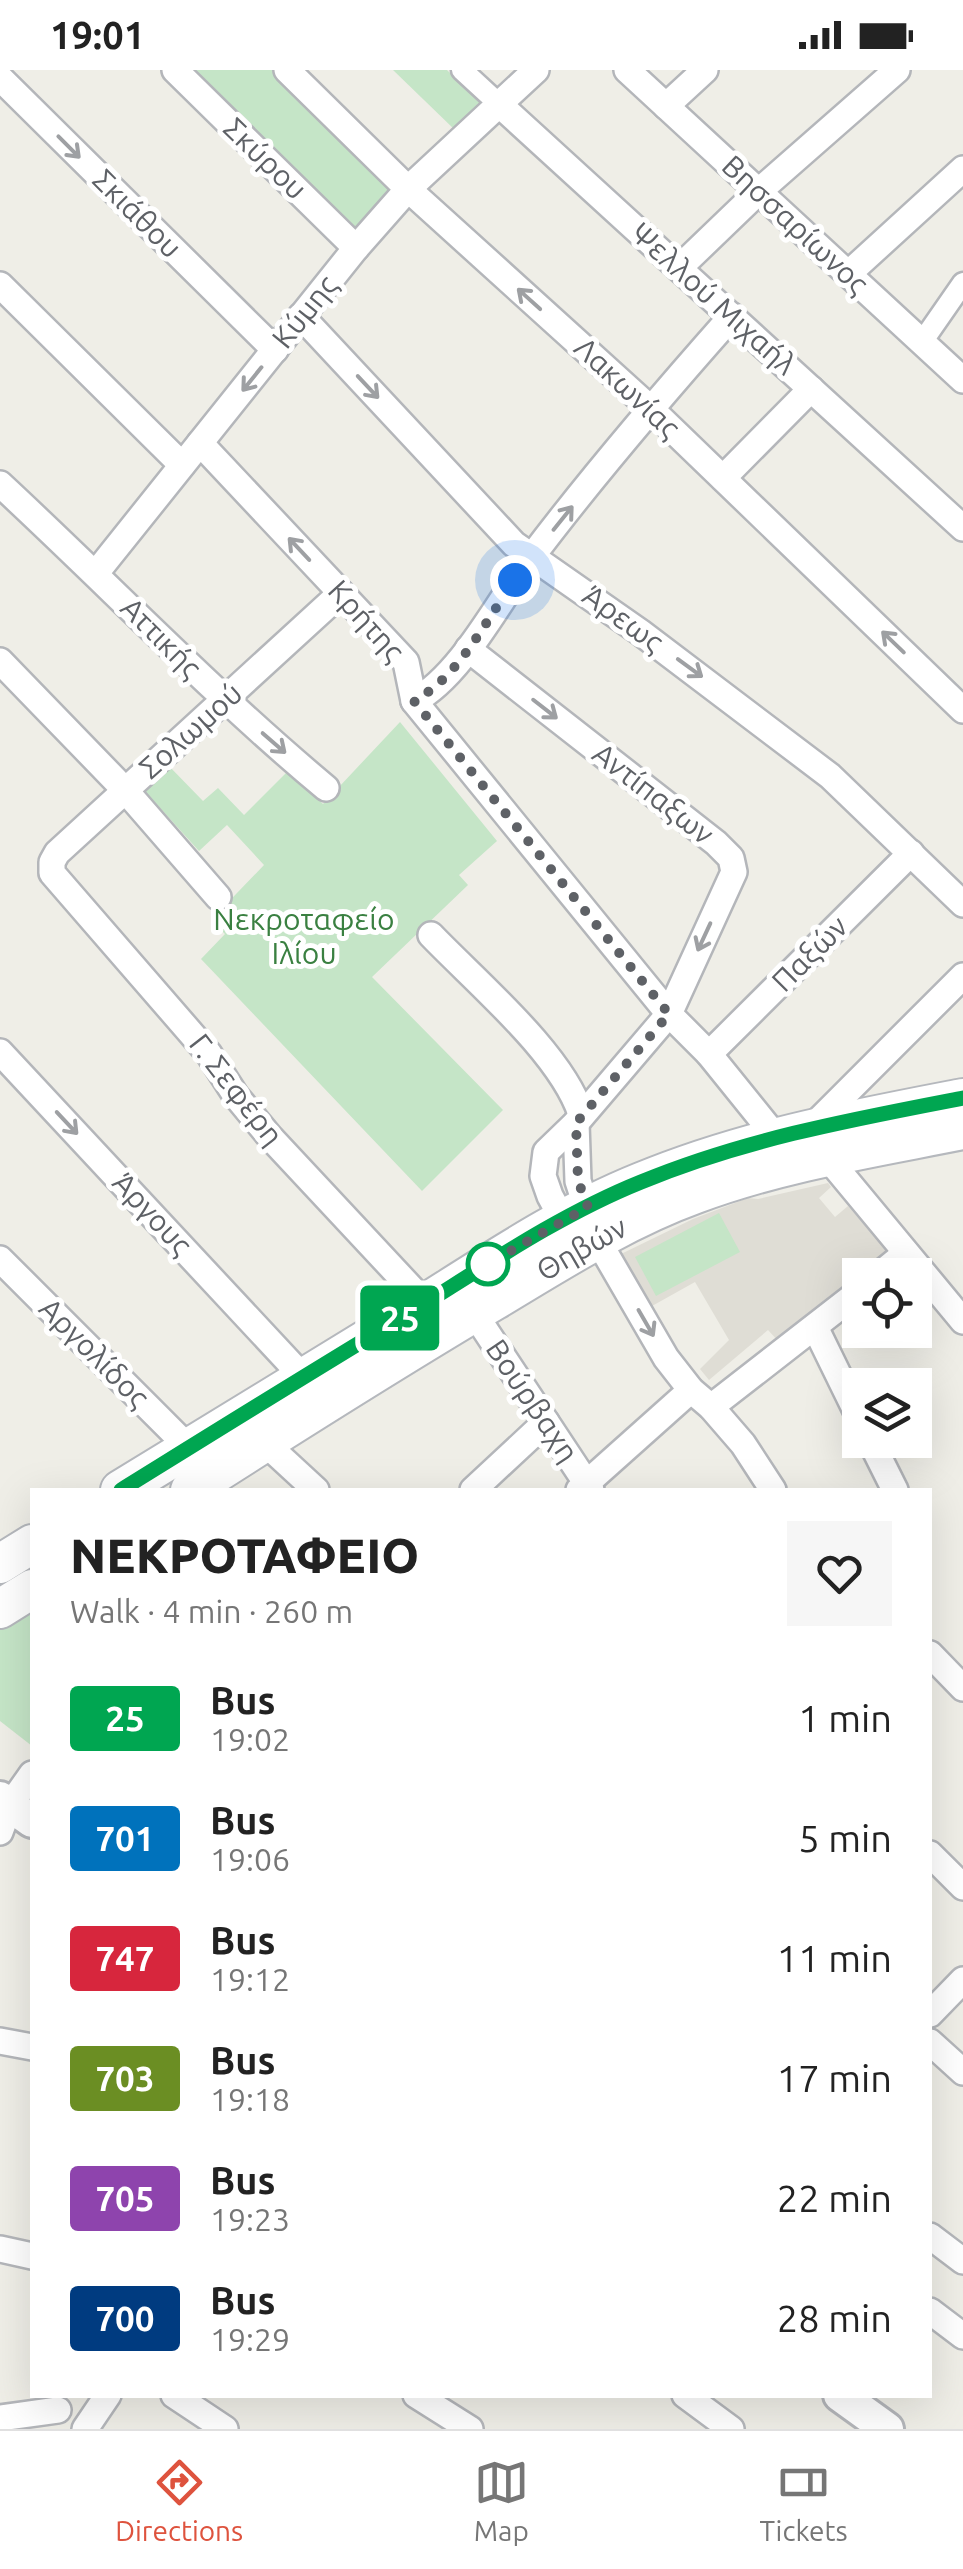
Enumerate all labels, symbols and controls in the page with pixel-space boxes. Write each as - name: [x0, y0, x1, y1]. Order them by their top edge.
- text: 19:01: [50, 14, 145, 56]
- street label: Σκύρου: [217, 111, 314, 206]
- one-way arrow: [57, 134, 81, 158]
- street label: Βησσαρίωνος: [716, 148, 876, 301]
- street label: Σκιάθου: [87, 162, 189, 264]
- street label: Ψελλού Μιχαήλ: [624, 215, 803, 381]
- street label: Κύμης: [265, 268, 344, 354]
- one-way arrow: [517, 288, 542, 311]
- street label: Λακωνίας: [568, 330, 687, 445]
- one-way arrow: [241, 365, 263, 391]
- one-way arrow: [356, 374, 380, 398]
- one-way arrow: [552, 505, 573, 532]
- one-way arrow: [288, 537, 311, 562]
- your location: [490, 555, 540, 605]
- street label: Κρήτης: [322, 573, 412, 668]
- street label: Άρεως: [577, 578, 671, 659]
- street label: Αττικής: [115, 590, 209, 685]
- one-way arrow: [881, 630, 905, 654]
- one-way arrow: [676, 658, 703, 679]
- street label: Σολωμού: [132, 675, 249, 785]
- one-way arrow: [531, 698, 558, 719]
- one-way arrow: [261, 732, 287, 754]
- street label: Αντίπαξων: [586, 736, 721, 852]
- park label: Νεκροταφείο Ιλίου: [213, 902, 395, 970]
- street label: Παξών: [765, 909, 855, 999]
- one-way arrow: [694, 921, 712, 952]
- street label: Γ. Σεφέρη: [183, 1027, 291, 1152]
- one-way arrow: [55, 1110, 78, 1135]
- street label: Άργους: [106, 1165, 199, 1262]
- street label: Θηβών: [530, 1209, 632, 1287]
- unlabelled marker: [467, 1243, 509, 1285]
- map controls: [842, 1258, 932, 1458]
- button: locate: [842, 1258, 932, 1348]
- line badge: 25: [355, 1286, 445, 1350]
- street label: Αργολίδος: [33, 1291, 157, 1414]
- text: 25: [380, 1298, 420, 1338]
- one-way arrow: [636, 1309, 656, 1337]
- street label: Βούρβαχη: [480, 1333, 586, 1468]
- button: layers: [842, 1368, 932, 1458]
- button: heart: [787, 1521, 892, 1626]
- text: ΝΕΚΡΟΤΑΦΕΙΟ: [70, 1528, 419, 1582]
- text: Walk · 4 min · 260 m: [70, 1593, 353, 1629]
- text: Bus: [210, 1679, 275, 1721]
- text: 1 min: [798, 1697, 892, 1739]
- text: 25: [105, 1698, 145, 1738]
- text: 19:02: [210, 1721, 290, 1757]
- text: Bus: [210, 1799, 275, 1841]
- text: 5 min: [798, 1817, 892, 1859]
- text: 701: [95, 1818, 155, 1858]
- text: 19:06: [210, 1841, 290, 1877]
- text: Bus: [210, 1919, 275, 1961]
- text: 11 min: [777, 1937, 892, 1979]
- text: 747: [95, 1938, 155, 1978]
- text: 19:12: [210, 1961, 290, 1997]
- text: Bus: [210, 2039, 275, 2081]
- text: 17 min: [777, 2057, 892, 2099]
- text: 703: [95, 2058, 155, 2098]
- text: 19:18: [210, 2081, 290, 2117]
- text: Bus: [210, 2159, 275, 2201]
- text: 22 min: [777, 2177, 892, 2219]
- text: 705: [95, 2178, 155, 2218]
- text: 19:23: [210, 2201, 290, 2237]
- text: Bus: [210, 2279, 275, 2321]
- text: 28 min: [777, 2297, 892, 2339]
- text: 700: [95, 2298, 155, 2338]
- text: 19:29: [210, 2321, 290, 2357]
- tab: Directions: [115, 2455, 243, 2546]
- tab: Map: [474, 2455, 529, 2546]
- tab: Tickets: [759, 2455, 848, 2546]

